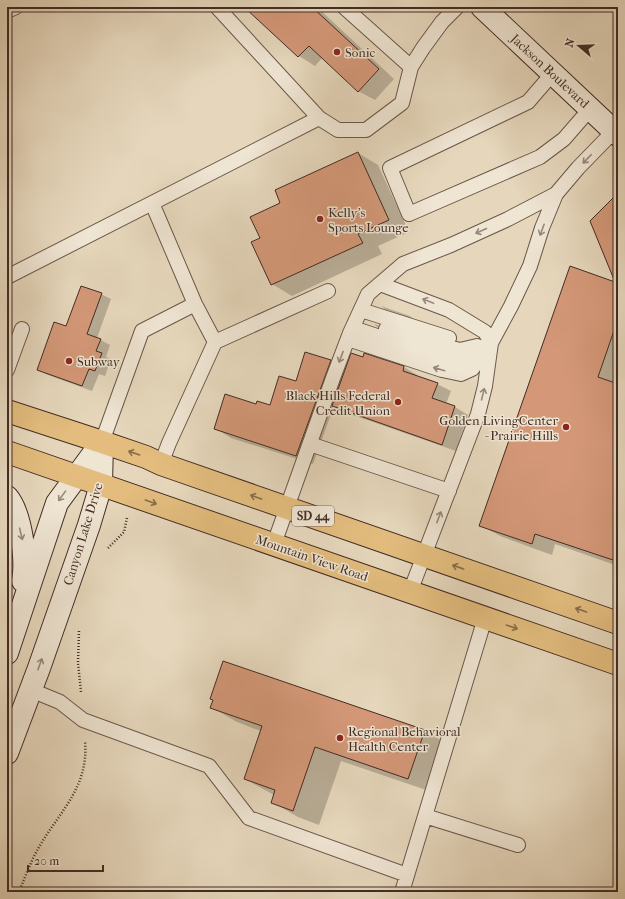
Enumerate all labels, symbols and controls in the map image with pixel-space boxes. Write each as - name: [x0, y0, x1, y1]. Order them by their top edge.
- north arrow: [559, 26, 599, 66]
- street label: Jackson Boulevard: [507, 30, 593, 112]
- text: N: [563, 36, 578, 49]
- place label: Sonic: [345, 45, 376, 60]
- marker: Sonic: [332, 47, 342, 57]
- one-way arrow: [582, 154, 592, 164]
- place label: Kelly's Sports Lounge: [328, 205, 409, 235]
- marker: Kelly's Sports Lounge: [315, 214, 325, 224]
- one-way arrow: [537, 223, 545, 235]
- one-way arrow: [476, 228, 488, 235]
- one-way arrow: [422, 297, 434, 305]
- one-way arrow: [337, 351, 345, 363]
- place label: Subway: [77, 354, 121, 369]
- marker: Subway: [64, 356, 74, 366]
- one-way arrow: [433, 365, 446, 372]
- place label: Black Hills Federal Credit Union: [286, 388, 390, 418]
- one-way arrow: [479, 388, 487, 401]
- marker: Black Hills Federal Credit Union: [393, 397, 403, 407]
- place label: Golden LivingCenter - Prairie Hills: [439, 413, 558, 443]
- marker: Golden LivingCenter - Prairie Hills: [561, 422, 571, 432]
- one-way arrow: [127, 449, 140, 456]
- street label: Canyon Lake Drive: [60, 480, 106, 587]
- one-way arrow: [58, 490, 66, 501]
- one-way arrow: [251, 492, 263, 500]
- one-way arrow: [145, 498, 157, 506]
- road number: SD 44: [292, 506, 334, 526]
- one-way arrow: [436, 511, 444, 523]
- one-way arrow: [17, 527, 25, 540]
- street label: Mountain View Road: [254, 532, 371, 585]
- one-way arrow: [452, 563, 465, 570]
- one-way arrow: [575, 606, 588, 613]
- one-way arrow: [505, 624, 517, 632]
- one-way arrow: [37, 659, 45, 671]
- place label: Regional Behavioral Health Center: [348, 724, 461, 754]
- marker: Regional Behavioral Health Center: [335, 733, 345, 743]
- scale bar: [28, 847, 103, 873]
- text: 20 m: [34, 854, 59, 868]

